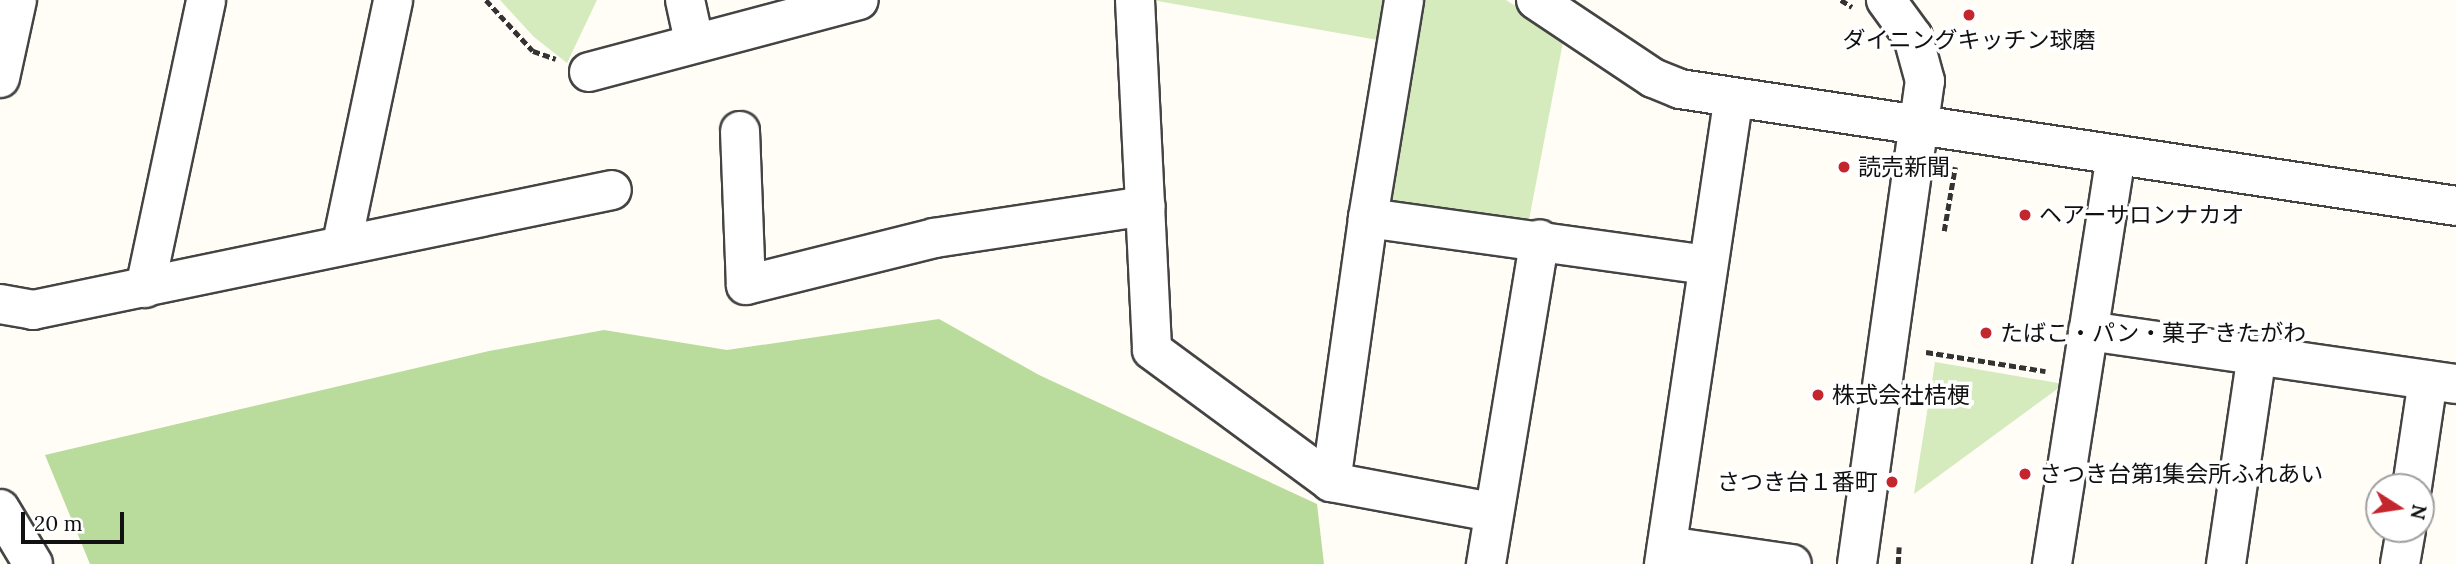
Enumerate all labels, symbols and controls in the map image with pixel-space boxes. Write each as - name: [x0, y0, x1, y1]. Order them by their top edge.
- marker: ダイニングキッチン球磨: [1961, 7, 1977, 23]
- place label: ダイニングキッチン球磨: [1843, 26, 2095, 54]
- place label: 読売新聞: [1858, 153, 1950, 181]
- marker: 読売新聞: [1836, 159, 1852, 175]
- place label: ヘアーサロンナカオ: [2039, 201, 2245, 229]
- marker: ヘアーサロンナカオ: [2017, 207, 2033, 223]
- place label: たばこ・パン・菓子 きたがわ: [2000, 319, 2305, 347]
- marker: たばこ・パン・菓子 きたがわ: [1978, 325, 1994, 341]
- place label: 株式会社桔梗: [1832, 381, 1970, 409]
- marker: 株式会社桔梗: [1810, 387, 1826, 403]
- place label: さつき台第1集会所ふれあい: [2039, 460, 2323, 488]
- marker: さつき台第1集会所ふれあい: [2017, 466, 2033, 482]
- place label: さつき台１番町: [1717, 468, 1878, 496]
- north arrow: [2365, 473, 2435, 543]
- marker: さつき台１番町: [1884, 474, 1900, 490]
- scale bar: [24, 498, 128, 542]
- text: N: [2405, 502, 2432, 522]
- text: 20 m: [34, 510, 83, 537]

